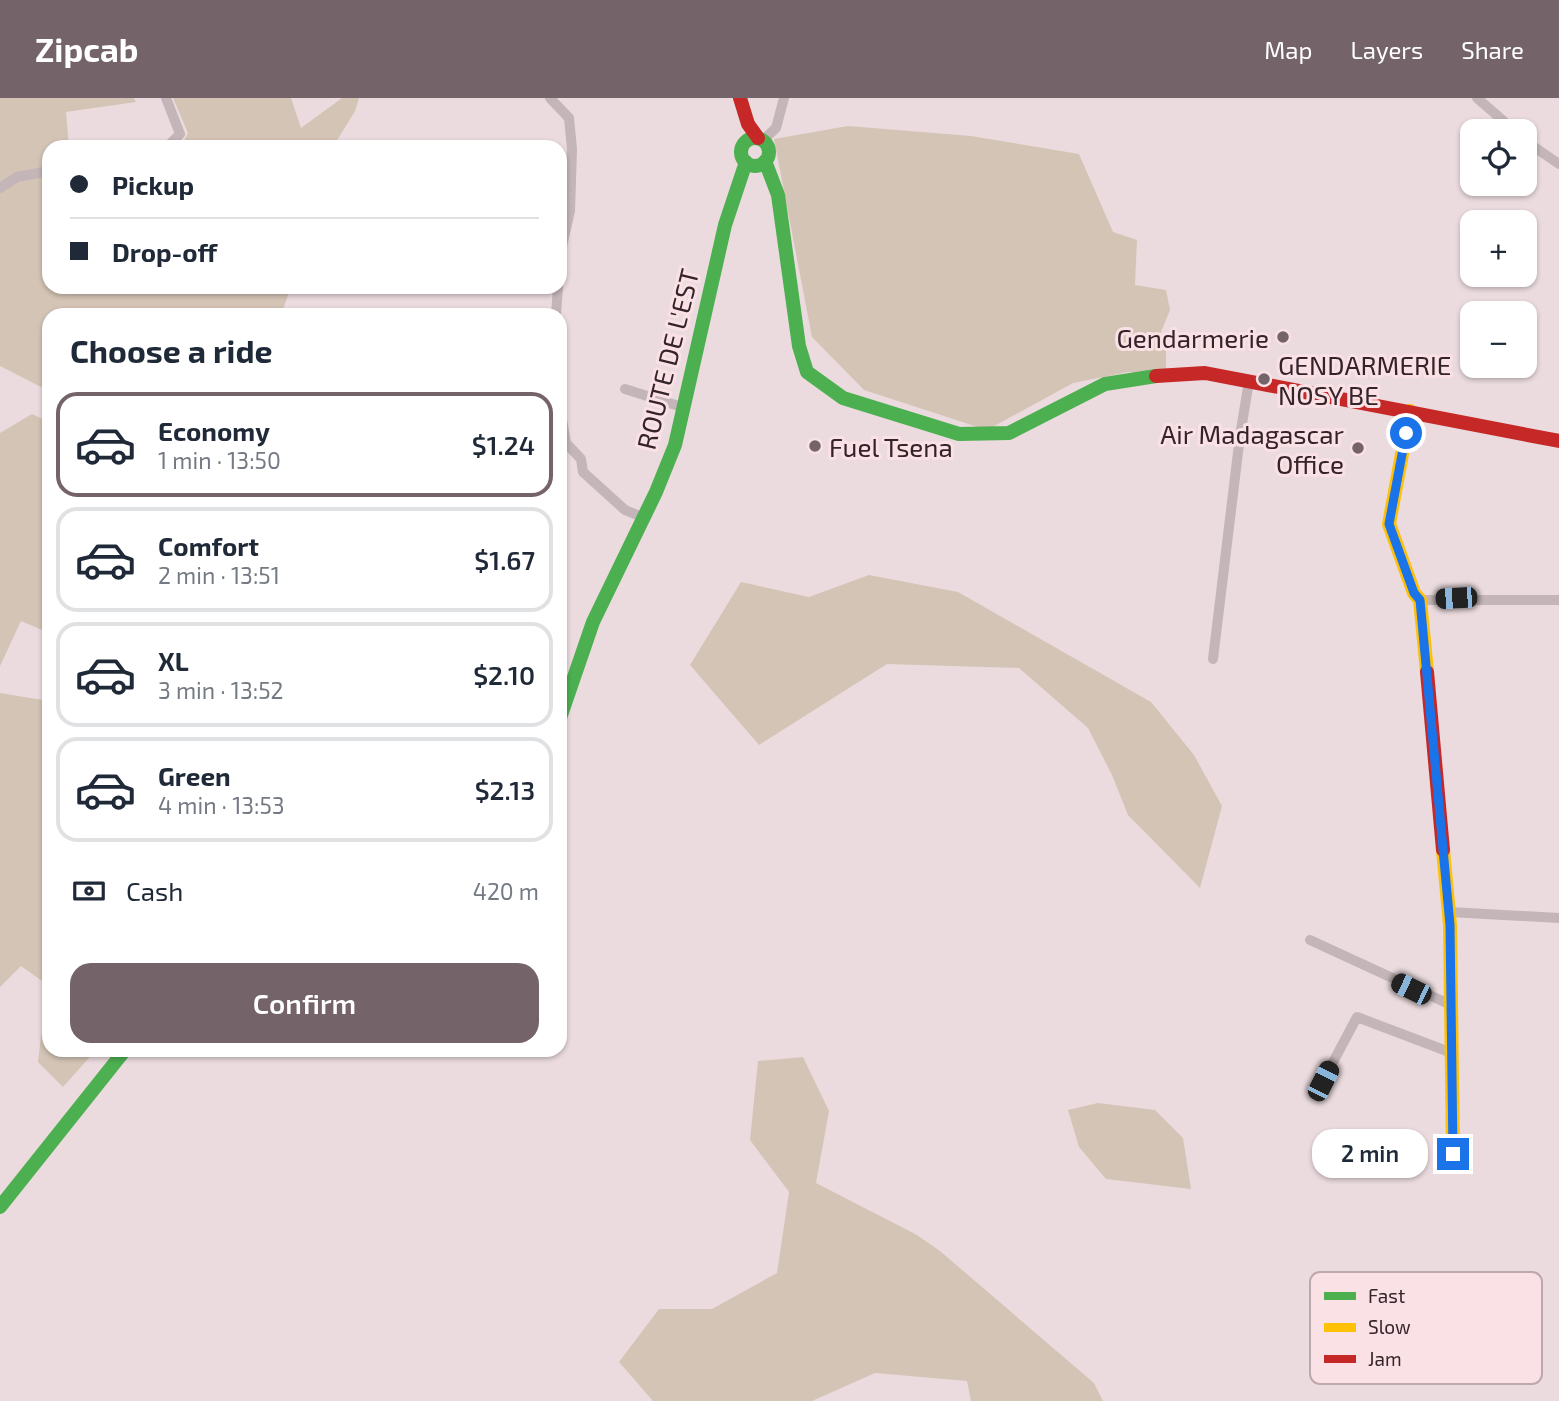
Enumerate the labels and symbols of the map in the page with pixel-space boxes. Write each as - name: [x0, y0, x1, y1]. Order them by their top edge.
- street label: ROUTE DE L'EST: [630, 266, 704, 452]
- place label: Gendarmerie: [1116, 322, 1269, 353]
- marker: Gendarmerie: [1275, 329, 1291, 345]
- place label: GENDARMERIE NOSY BE: [1278, 349, 1451, 410]
- marker: GENDARMERIE NOSY BE: [1256, 371, 1272, 387]
- route start: [1390, 417, 1422, 449]
- place label: Air Madagascar Office: [1160, 418, 1344, 479]
- place label: Fuel Tsena: [829, 431, 953, 462]
- marker: Fuel Tsena: [807, 438, 823, 454]
- marker: Air Madagascar Office: [1350, 440, 1366, 456]
- car: [1435, 586, 1478, 610]
- car: [1388, 970, 1435, 1008]
- car: [1305, 1058, 1342, 1104]
- callout: 2 min: [1313, 1130, 1428, 1178]
- route end: [1437, 1138, 1469, 1170]
- legend: [1310, 1272, 1542, 1384]
- text: Fast: [1368, 1284, 1405, 1307]
- text: Slow: [1368, 1315, 1411, 1338]
- text: Jam: [1368, 1347, 1402, 1370]

